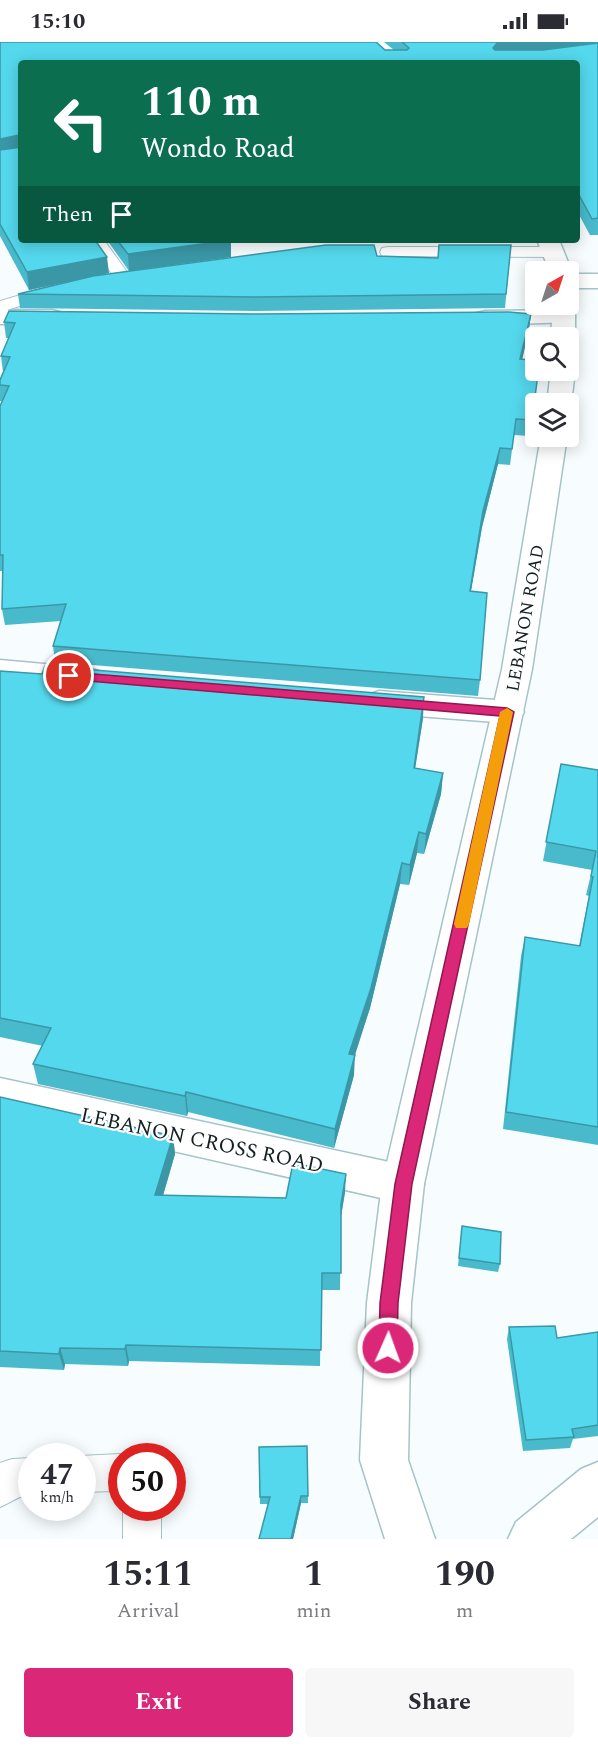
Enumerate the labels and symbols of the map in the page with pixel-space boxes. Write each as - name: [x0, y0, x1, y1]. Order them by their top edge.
- north arrow: [525, 261, 579, 315]
- street label: LEBANON ROAD: [499, 542, 552, 694]
- pin: [43, 650, 94, 701]
- street label: LEBANON CROSS ROAD: [77, 1100, 326, 1182]
- position arrow: [356, 1316, 420, 1380]
- speed limit sign: 50: [108, 1443, 186, 1521]

